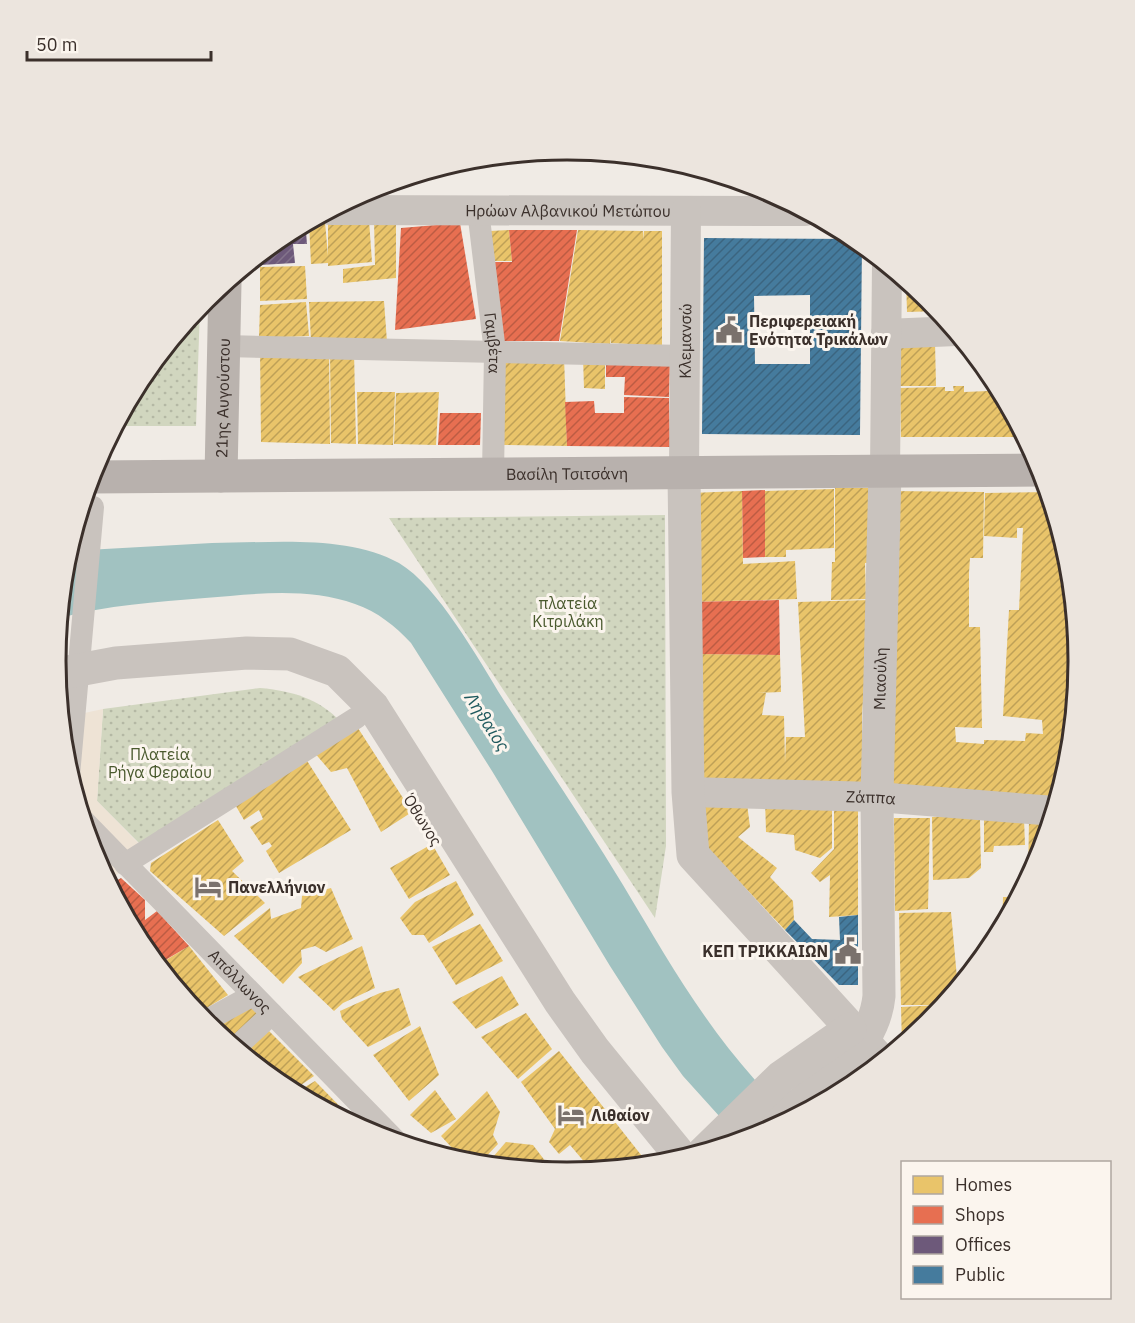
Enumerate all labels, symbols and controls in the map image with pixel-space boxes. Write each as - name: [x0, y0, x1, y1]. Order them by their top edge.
- scale bar: [27, 24, 212, 62]
- text: 50 m: [36, 33, 78, 56]
- street label: Ηρώων Αλβανικού Μετώπου: [465, 200, 671, 221]
- street label: Κλεμανσώ: [675, 303, 695, 379]
- street label: Γαμβέτα: [480, 311, 505, 374]
- place label: Περιφερειακή Ενότητα Τρικάλων: [749, 311, 888, 349]
- public building icon: Περιφερειακή Ενότητα Τρικάλων: [714, 315, 744, 345]
- street label: 21ης Αυγούστου: [211, 338, 234, 458]
- street label: Βασίλη Τσιτσάνη: [506, 463, 628, 484]
- park label: πλατεία Κιτριλάκη: [532, 593, 604, 631]
- street label: Μιαούλη: [869, 647, 891, 710]
- water label: Ληθαίος: [459, 687, 515, 756]
- park label: Πλατεία Ρήγα Φεραίου: [108, 744, 212, 782]
- street label: Ζάππα: [846, 786, 897, 808]
- street label: Όθωνος: [399, 790, 447, 850]
- hotel icon: Πανελλήνιον: [193, 872, 223, 902]
- place label: Πανελλήνιον: [228, 877, 326, 897]
- public building icon: ΚΕΠ ΤΡΙΚΚΑΙΩΝ: [833, 936, 863, 966]
- place label: ΚΕΠ ΤΡΙΚΚΑΙΩΝ: [702, 941, 828, 961]
- street label: Απόλλωνος: [204, 945, 276, 1018]
- hotel icon: Λιθαίον: [556, 1100, 586, 1130]
- place label: Λιθαίον: [591, 1105, 650, 1125]
- legend: [901, 1161, 1111, 1299]
- text: Homes: [955, 1173, 1012, 1196]
- text: Shops: [955, 1203, 1005, 1226]
- text: Offices: [955, 1233, 1011, 1256]
- text: Public: [955, 1263, 1005, 1286]

